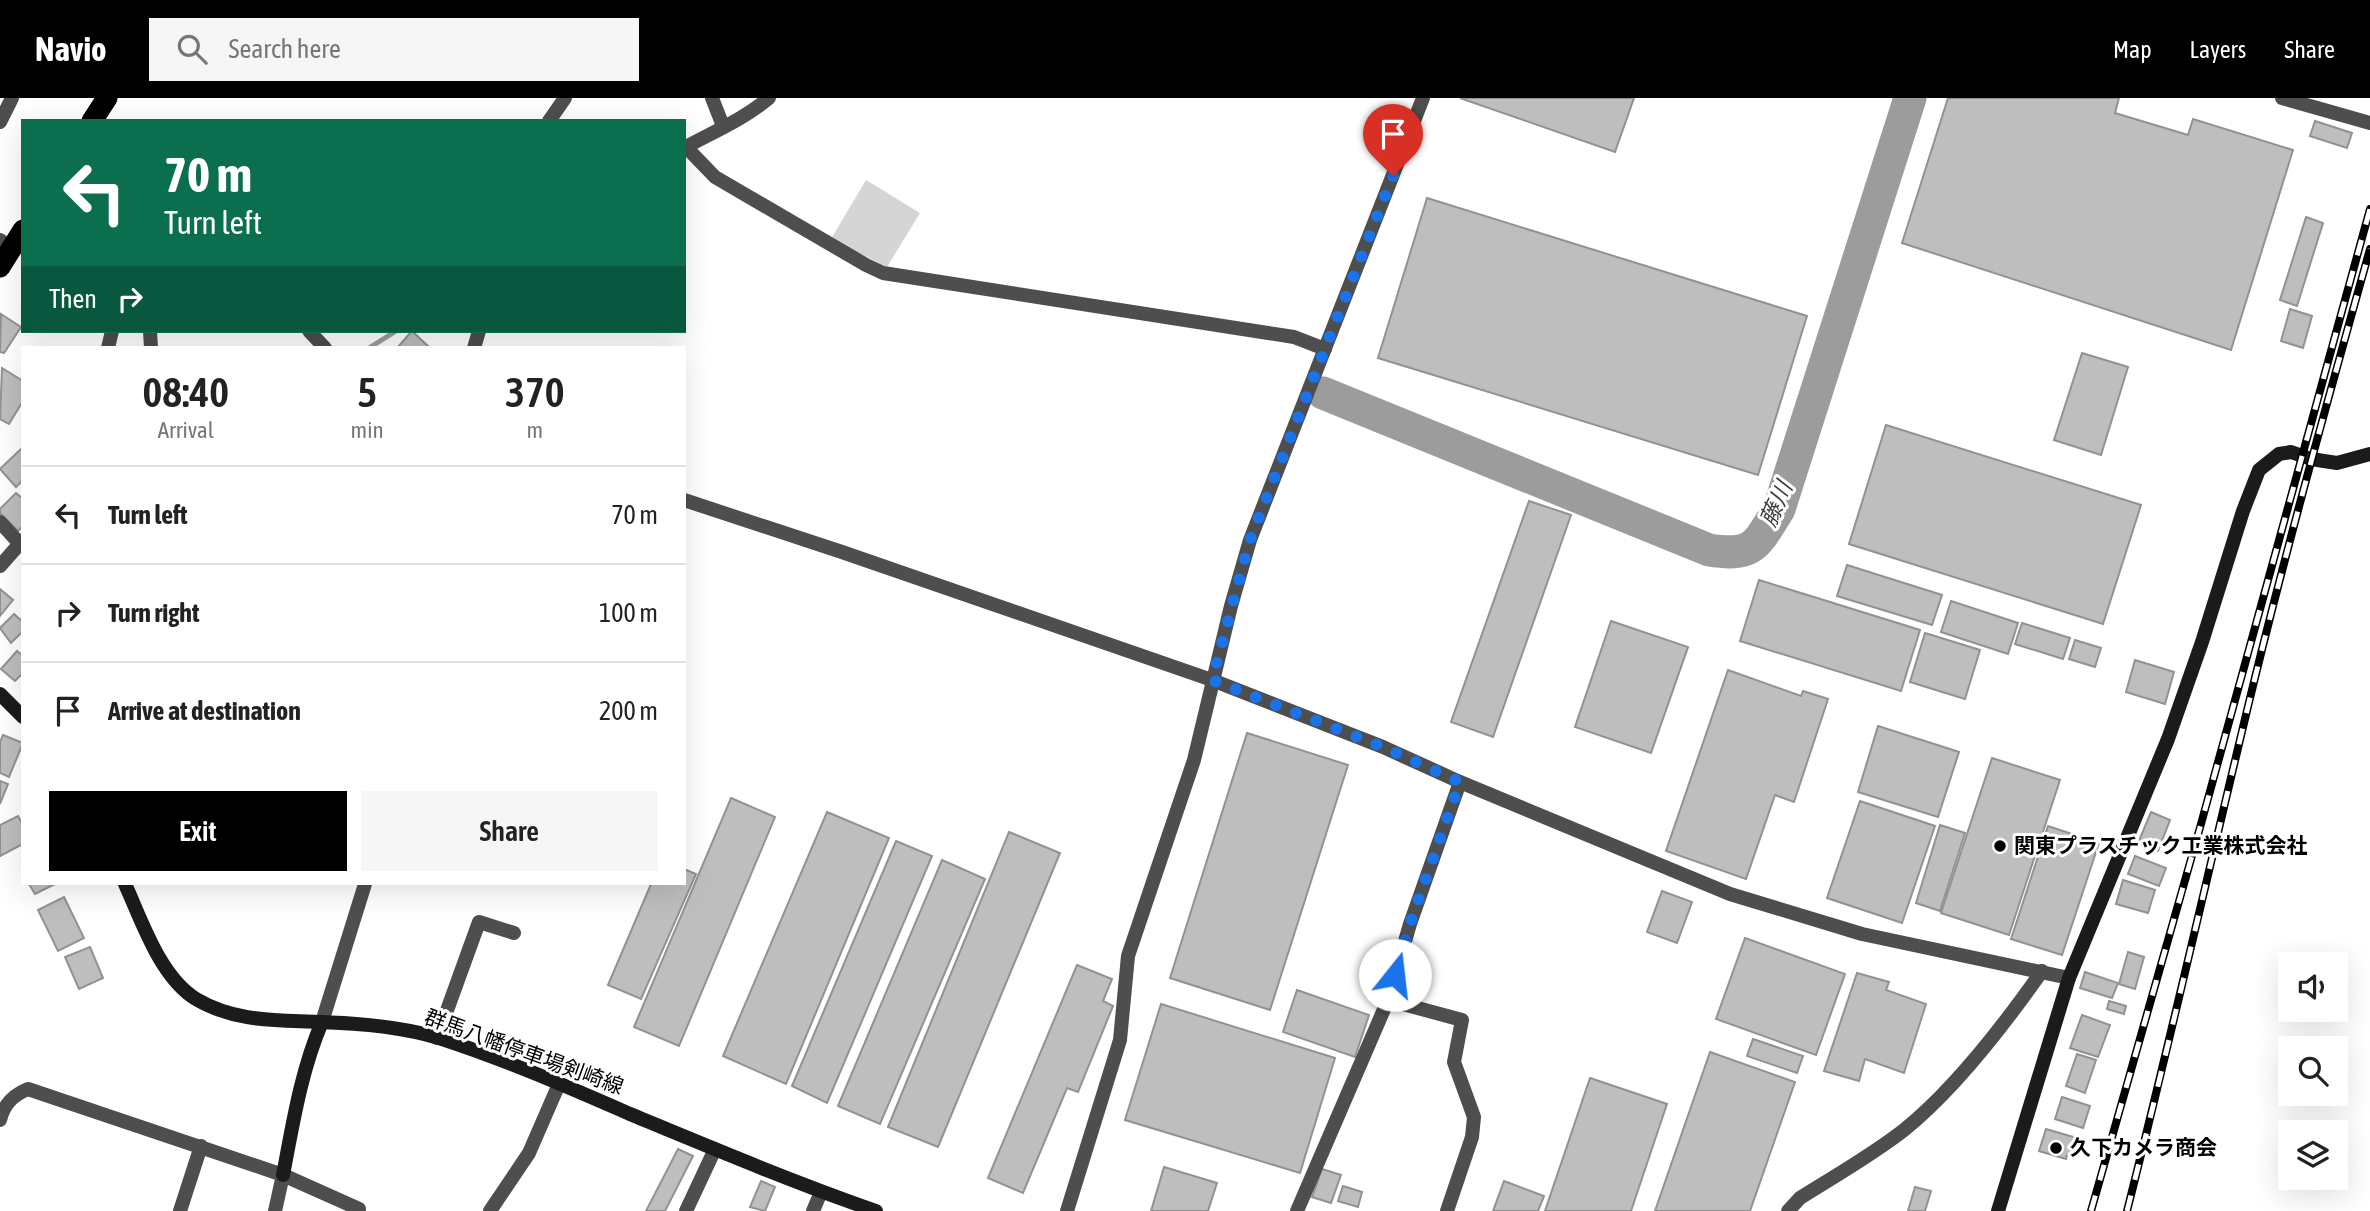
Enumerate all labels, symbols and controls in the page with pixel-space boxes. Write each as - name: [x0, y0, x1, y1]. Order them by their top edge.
- search box: [149, 18, 639, 81]
- text: Navio: [35, 30, 107, 68]
- icon: search: [173, 30, 211, 68]
- text: Search here: [229, 34, 341, 64]
- text: Map: [2113, 36, 2152, 63]
- text: Layers: [2190, 36, 2246, 63]
- text: Share: [2284, 36, 2335, 63]
- pin: [1363, 104, 1423, 176]
- icon: arrive: [1374, 115, 1412, 153]
- text: 70 m: [164, 146, 252, 202]
- icon: left: [49, 147, 140, 238]
- text: Turn left: [164, 204, 262, 241]
- icon: right: [111, 280, 149, 318]
- text: Then: [49, 284, 97, 314]
- text: 08:40: [143, 368, 229, 416]
- text: 5: [357, 368, 377, 416]
- text: 370: [505, 368, 564, 416]
- text: Arrival: [158, 417, 214, 443]
- text: min: [351, 417, 384, 443]
- text: m: [527, 417, 543, 443]
- water label: 藤川: [1755, 475, 1798, 530]
- icon: left: [49, 496, 87, 534]
- text: Turn left: [108, 500, 188, 530]
- text: 70 m: [611, 500, 658, 530]
- icon: right: [49, 594, 87, 632]
- text: Turn right: [108, 598, 199, 628]
- text: 100 m: [599, 598, 658, 628]
- icon: arrive: [49, 692, 87, 730]
- text: Arrive at destination: [108, 696, 301, 726]
- text: 200 m: [599, 696, 658, 726]
- button: Exit: [49, 791, 347, 871]
- button: Share: [361, 791, 658, 871]
- place label: 関東プラスチック工業株式会社: [2014, 833, 2308, 857]
- marker: 関東プラスチック工業株式会社: [1992, 838, 2008, 854]
- position arrow: [1358, 938, 1432, 1012]
- map controls: [2278, 952, 2348, 1190]
- button: sound: [2278, 952, 2348, 1022]
- street label: 群馬八幡停車場剣崎線: [422, 1004, 627, 1098]
- button: search: [2278, 1036, 2348, 1106]
- button: layers: [2278, 1120, 2348, 1190]
- place label: 久下カメラ商会: [2070, 1135, 2217, 1159]
- marker: 久下カメラ商会: [2048, 1140, 2064, 1156]

